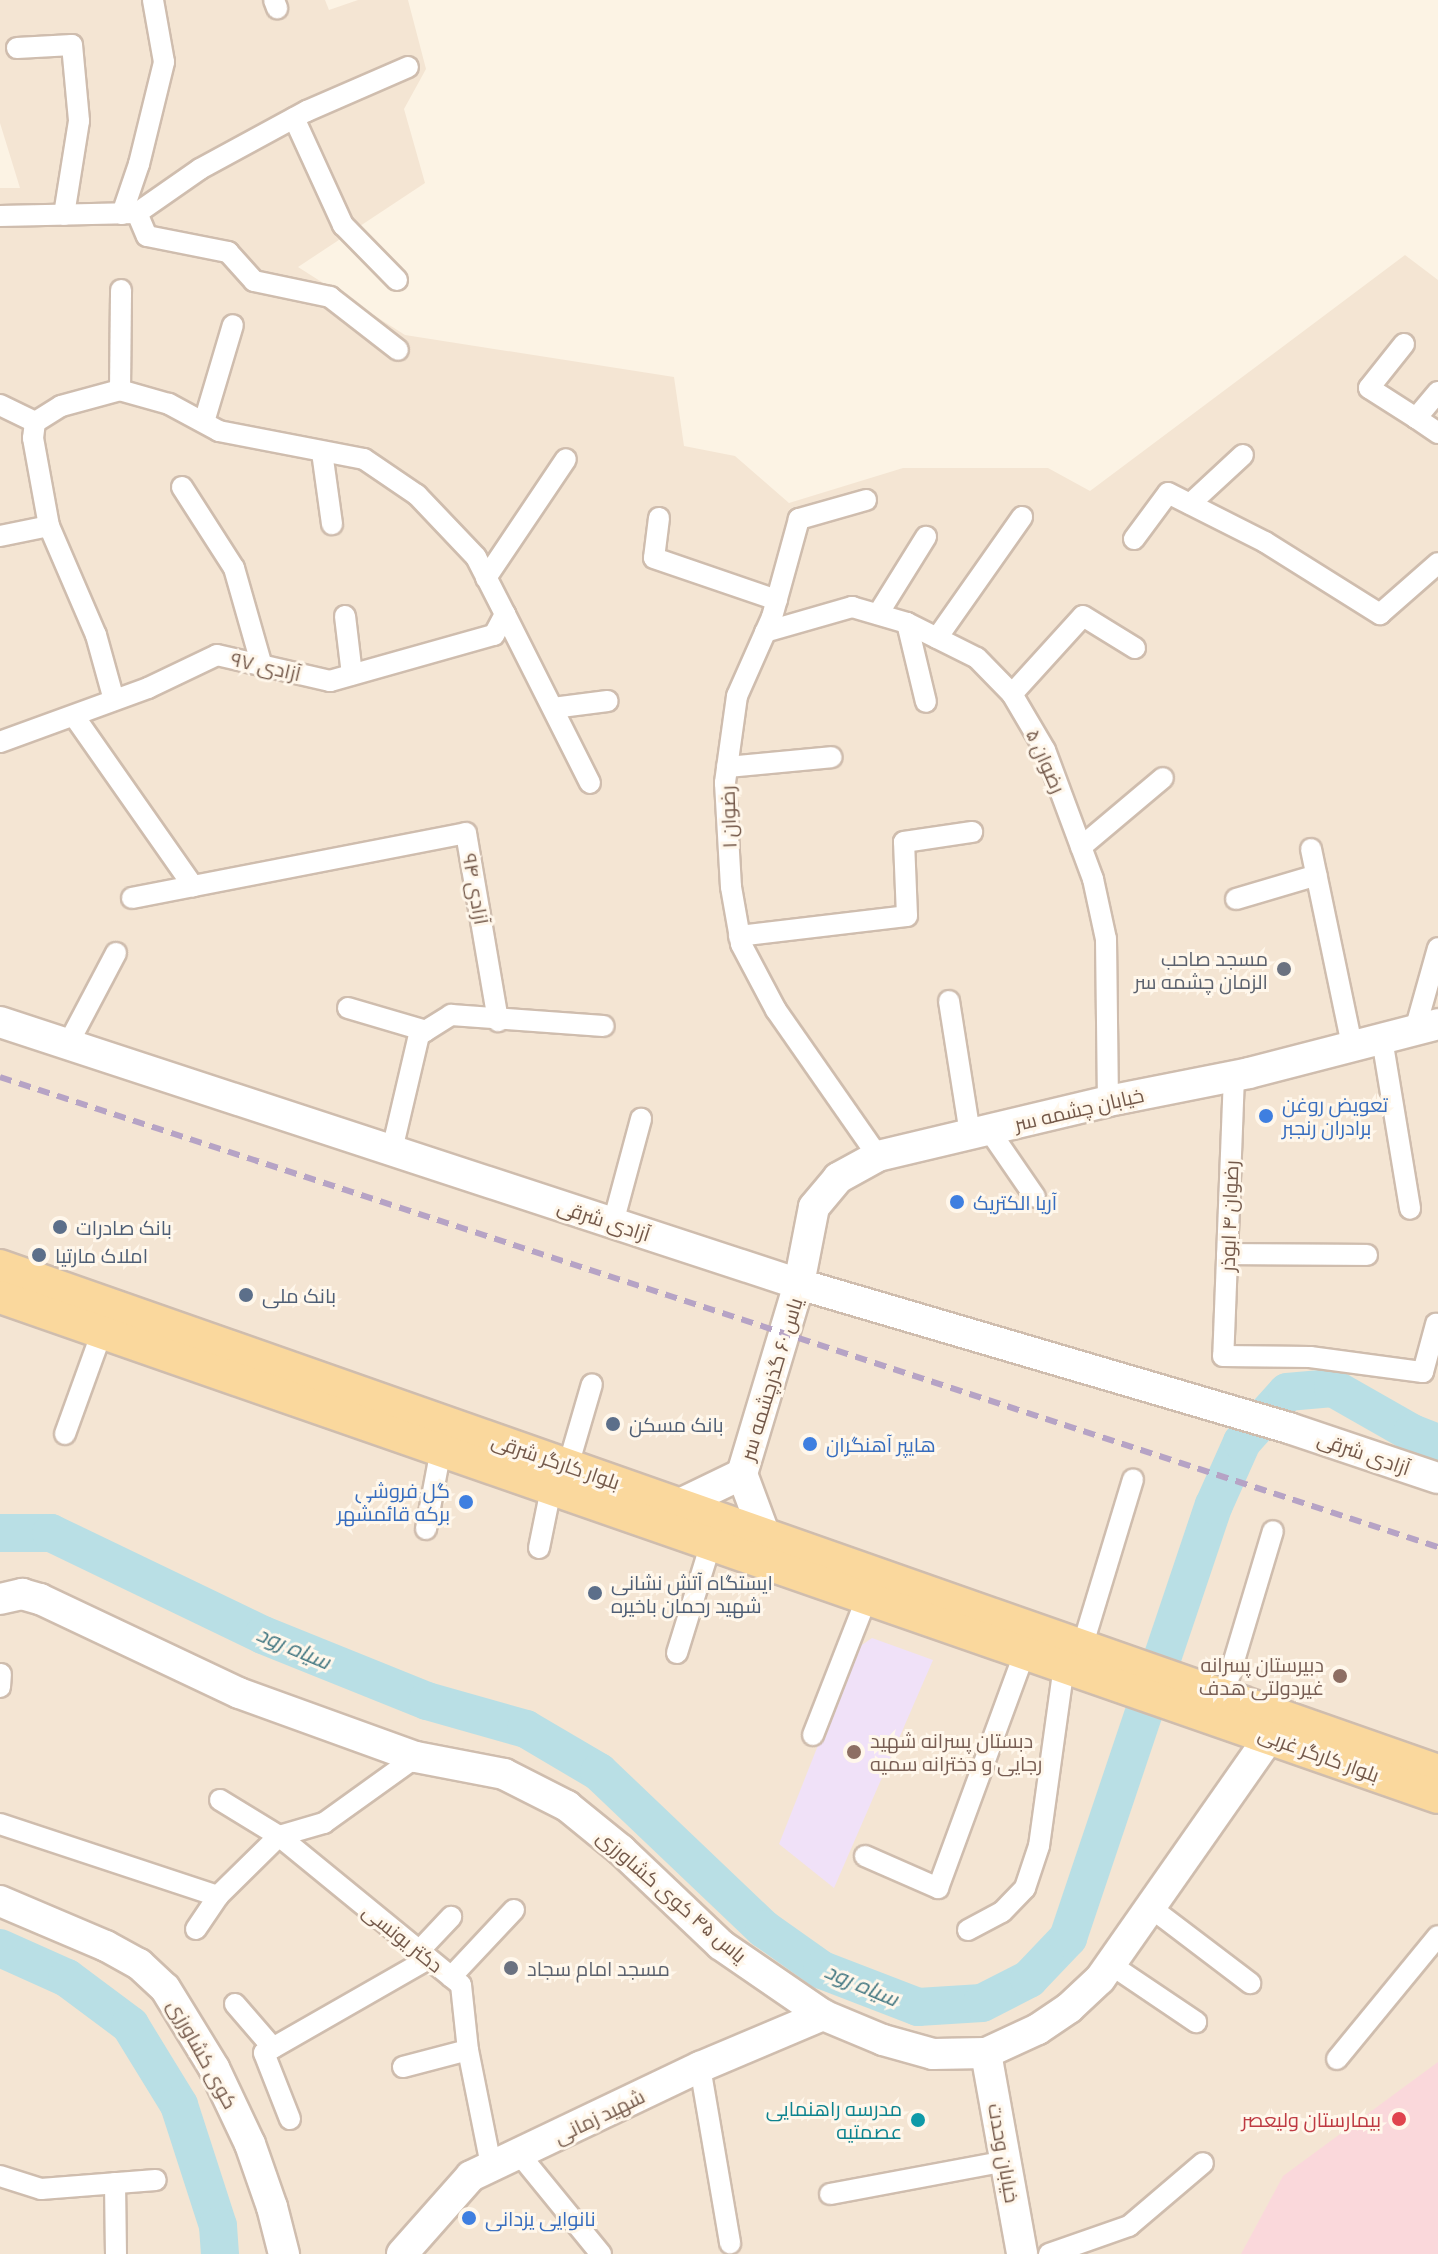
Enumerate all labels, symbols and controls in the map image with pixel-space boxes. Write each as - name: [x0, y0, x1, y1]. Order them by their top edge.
- street label: آزادی ۹۷: [229, 646, 303, 686]
- street label: رضوان ۵: [1021, 725, 1071, 797]
- street label: رضوان ۱: [715, 785, 741, 849]
- street label: آزادی ۹۴: [458, 852, 494, 926]
- place label: مسجد صاحب الزمان چشمه سر: [1134, 946, 1268, 993]
- marker: مسجد صاحب الزمان چشمه سر: [1275, 960, 1293, 978]
- street label: خیابان چشمه سر: [1012, 1082, 1146, 1136]
- place label: تعویض روغن برادران رنجبر: [1282, 1092, 1388, 1139]
- marker: تعویض روغن برادران رنجبر: [1257, 1107, 1275, 1125]
- street label: رضوان ۴ ابوذر: [1215, 1160, 1243, 1272]
- place label: آریا الکتریک: [973, 1190, 1057, 1214]
- marker: آریا الکتریک: [948, 1193, 966, 1211]
- street label: آزادی شرقی: [555, 1194, 653, 1246]
- place label: بانک صادرات: [76, 1215, 172, 1239]
- marker: بانک صادرات: [51, 1218, 69, 1236]
- place label: املاک مارتیا: [55, 1243, 148, 1267]
- marker: املاک مارتیا: [30, 1246, 48, 1264]
- place label: بانک ملی: [262, 1283, 336, 1307]
- marker: بانک ملی: [237, 1286, 255, 1304]
- street label: یاس ۶۰ گذرچشمه سر: [735, 1295, 807, 1463]
- place label: بانک مسکن: [629, 1412, 724, 1436]
- marker: بانک مسکن: [604, 1415, 622, 1433]
- street label: آزادی شرقی: [1315, 1426, 1413, 1480]
- street label: بلوار کارگر شرقی: [489, 1428, 623, 1494]
- place label: هایپر آهنگران: [826, 1432, 936, 1456]
- marker: هایپر آهنگران: [801, 1435, 819, 1453]
- place label: گل فروشی برکه قائمشهر: [337, 1478, 450, 1525]
- marker: گل فروشی برکه قائمشهر: [457, 1493, 475, 1511]
- place label: ایستگاه آتش نشانی شهید رحمان باخیره: [611, 1570, 773, 1617]
- marker: ایستگاه آتش نشانی شهید رحمان باخیره: [586, 1584, 604, 1602]
- water label: سیاه رود: [253, 1620, 335, 1674]
- place label: دبیرستان پسرانه غیردولتی هدف: [1199, 1652, 1324, 1699]
- marker: دبیرستان پسرانه غیردولتی هدف: [1331, 1667, 1349, 1685]
- street label: بلوار کارگر غربی: [1255, 1721, 1383, 1787]
- place label: دبستان پسرانه شهید رجایی و دخترانه سمیه: [870, 1728, 1042, 1775]
- marker: دبستان پسرانه شهید رجایی و دخترانه سمیه: [845, 1743, 863, 1761]
- street label: یاس ۴۵ کوی کشاورزی: [592, 1825, 752, 1967]
- street label: دکتر یونسی: [358, 1899, 448, 1977]
- place label: مسجد امام سجاد: [527, 1956, 670, 1980]
- water label: سیاه رود: [821, 1957, 903, 2011]
- marker: مسجد امام سجاد: [502, 1959, 520, 1977]
- street label: کوی کشاورزی: [163, 1995, 243, 2113]
- street label: شهید زمانی: [550, 2084, 648, 2148]
- place label: مدرسه راهنمایی عصمتیه: [766, 2096, 902, 2143]
- street label: خیابان وحدت: [983, 2101, 1025, 2205]
- place label: بیمارستان ولیعصر: [1242, 2107, 1381, 2131]
- marker: بیمارستان ولیعصر: [1388, 2108, 1410, 2130]
- marker: مدرسه راهنمایی عصمتیه: [909, 2111, 927, 2129]
- place label: نانوایی یزدانی: [485, 2206, 596, 2230]
- marker: نانوایی یزدانی: [460, 2209, 478, 2227]

